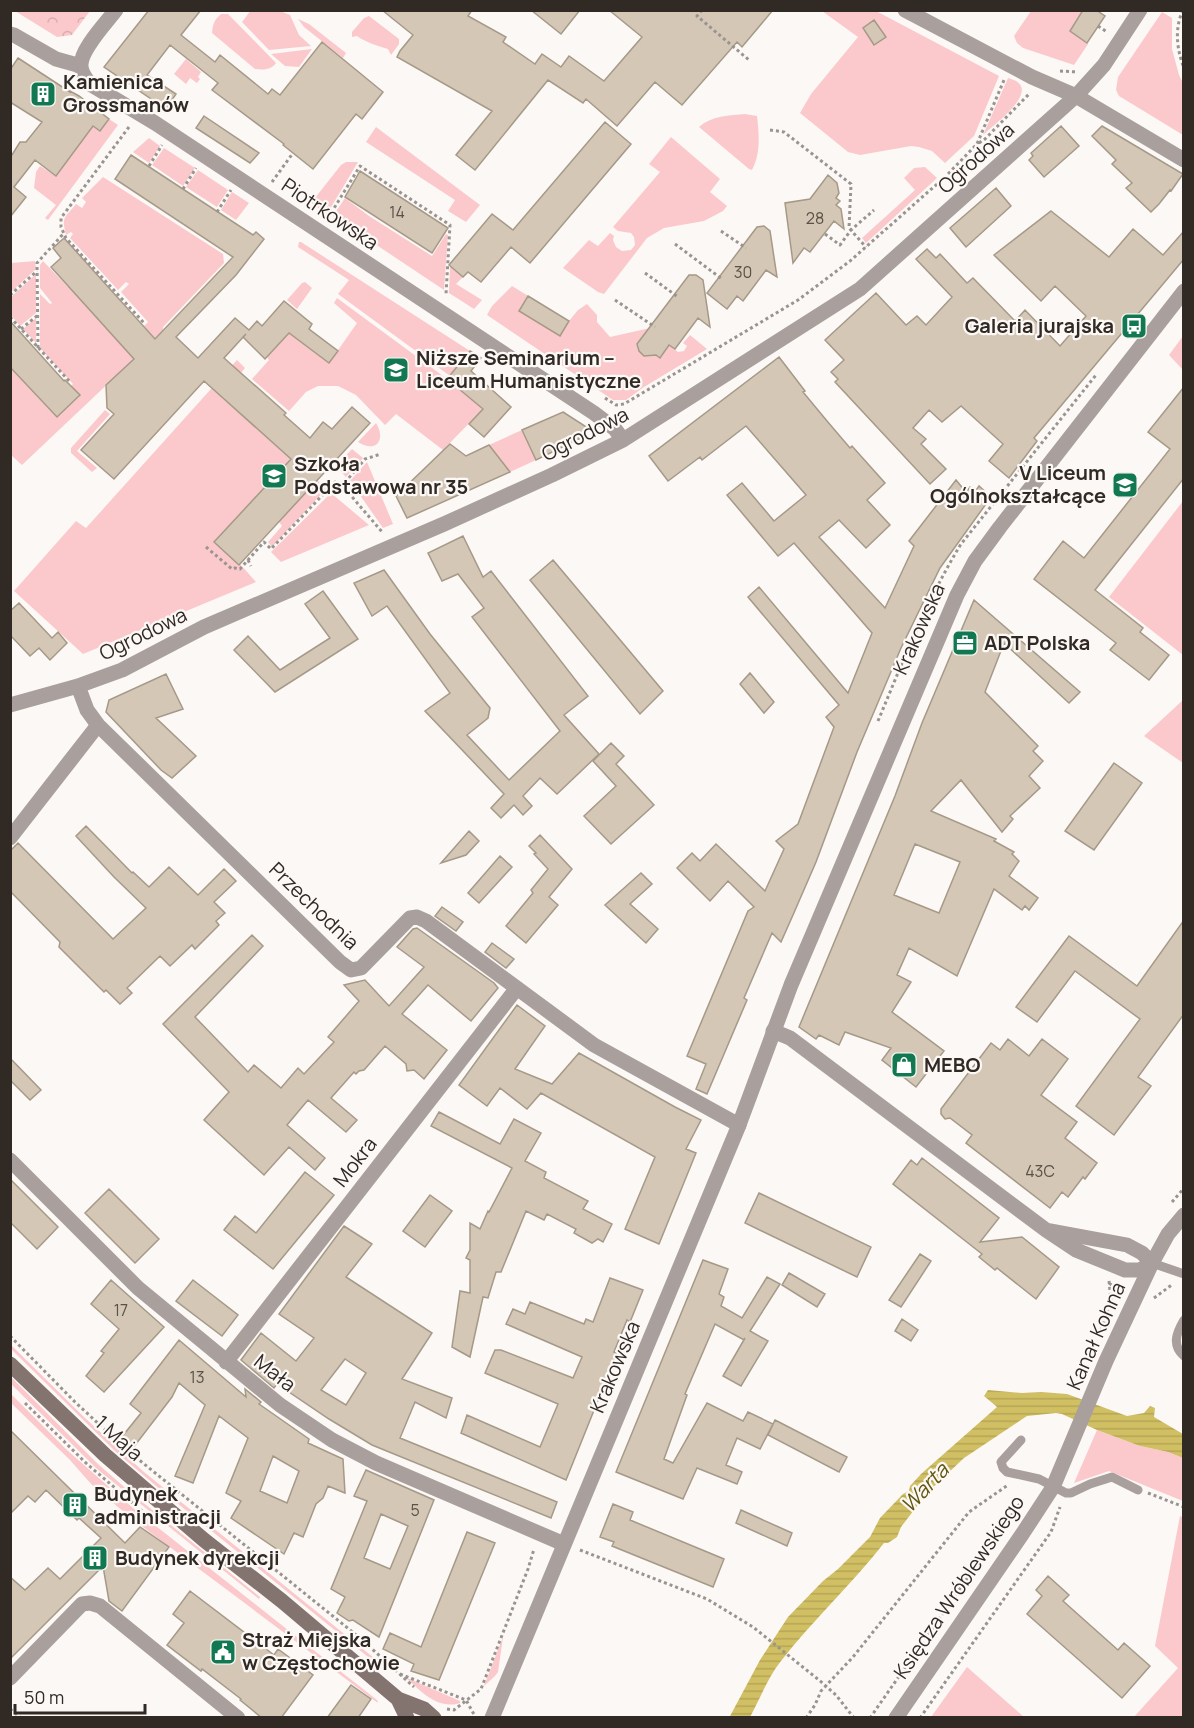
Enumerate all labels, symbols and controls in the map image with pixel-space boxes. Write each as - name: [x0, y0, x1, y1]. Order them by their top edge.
- place label: Kamienica Grossmanów: [63, 68, 189, 118]
- building icon: Kamienica Grossmanów: [28, 79, 58, 109]
- street label: Ogrodowa: [932, 116, 1020, 199]
- street label: Piotrkowska: [277, 171, 384, 256]
- house number: 14: [389, 201, 405, 223]
- house number: 28: [806, 207, 824, 229]
- house number: 30: [734, 261, 752, 283]
- bus stop icon: Galeria jurajska: [1119, 311, 1149, 341]
- place label: Galeria jurajska: [965, 312, 1114, 339]
- place label: Niższe Seminarium – Liceum Humanistyczne: [416, 344, 641, 394]
- school or university icon: Niższe Seminarium – Liceum Humanistyczne: [381, 355, 411, 385]
- street label: Ogrodowa: [537, 400, 633, 467]
- place label: Szkoła Podstawowa nr 35: [294, 450, 468, 500]
- place label: V Liceum Ogólnokształcące: [930, 459, 1106, 509]
- school or university icon: Szkoła Podstawowa nr 35: [259, 461, 289, 491]
- school or university icon: V Liceum Ogólnokształcące: [1110, 470, 1140, 500]
- street label: Krakowska: [886, 579, 951, 679]
- street label: Ogrodowa: [94, 601, 191, 666]
- office icon: ADT Polska: [950, 628, 980, 658]
- place label: ADT Polska: [984, 629, 1090, 656]
- street label: Przechodnia: [264, 856, 365, 955]
- shop icon: MEBO: [889, 1050, 919, 1080]
- place label: MEBO: [924, 1051, 980, 1078]
- street label: Mokra: [327, 1131, 383, 1192]
- house number: 43C: [1025, 1160, 1055, 1182]
- street label: Kanał Kohna: [1060, 1278, 1131, 1394]
- house number: 17: [114, 1299, 128, 1321]
- street label: Krakowska: [583, 1317, 646, 1417]
- street label: Mała: [249, 1348, 302, 1397]
- house number: 13: [189, 1366, 205, 1388]
- street label: 1 Maja: [90, 1409, 149, 1466]
- water label: Warta: [894, 1456, 955, 1518]
- place label: Budynek administracji: [94, 1480, 221, 1530]
- street label: Księdza Wróblewskiego: [887, 1489, 1030, 1684]
- building icon: Budynek administracji: [60, 1490, 90, 1520]
- house number: 5: [410, 1499, 420, 1521]
- building icon: Budynek dyrekcji: [80, 1543, 110, 1573]
- place label: Budynek dyrekcji: [115, 1544, 280, 1571]
- place label: Straż Miejska w Częstochowie: [242, 1626, 400, 1676]
- public building icon: Straż Miejska w Częstochowie: [208, 1637, 238, 1667]
- scale bar: [15, 1677, 146, 1715]
- text: 50 m: [24, 1685, 64, 1709]

